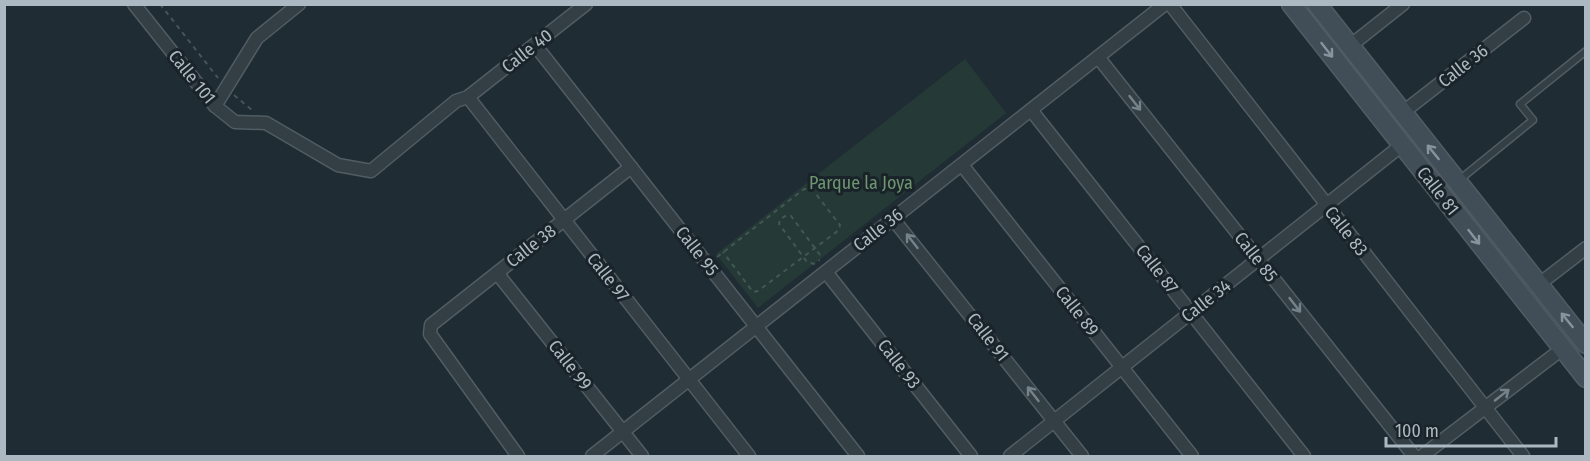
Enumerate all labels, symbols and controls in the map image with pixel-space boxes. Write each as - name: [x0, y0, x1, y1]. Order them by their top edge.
- street label: Calle 40: [497, 24, 557, 78]
- street label: Calle 36: [1434, 40, 1492, 92]
- one-way arrow: [1321, 42, 1334, 58]
- street label: Calle 101: [164, 46, 220, 108]
- one-way arrow: [1128, 94, 1141, 110]
- one-way arrow: [1426, 144, 1439, 160]
- street label: Calle 81: [1412, 162, 1464, 220]
- park label: Parque la Joya: [809, 172, 913, 194]
- street label: Calle 83: [1320, 202, 1372, 260]
- street label: Calle 36: [849, 204, 907, 256]
- street label: Calle 38: [502, 220, 560, 272]
- street label: Calle 95: [671, 222, 723, 280]
- street label: Calle 85: [1230, 228, 1282, 286]
- one-way arrow: [1467, 228, 1480, 244]
- one-way arrow: [905, 234, 918, 250]
- street label: Calle 87: [1131, 240, 1183, 298]
- street label: Calle 97: [582, 248, 634, 306]
- street label: Calle 34: [1177, 275, 1235, 327]
- street label: Calle 89: [1051, 282, 1103, 340]
- one-way arrow: [1288, 297, 1301, 313]
- street label: Calle 91: [962, 308, 1014, 366]
- one-way arrow: [1560, 312, 1573, 328]
- street label: Calle 93: [873, 335, 925, 393]
- street label: Calle 99: [544, 336, 596, 394]
- one-way arrow: [1026, 386, 1039, 402]
- one-way arrow: [1493, 389, 1509, 401]
- scale bar: [1386, 410, 1556, 448]
- text: 100 m: [1395, 420, 1439, 442]

